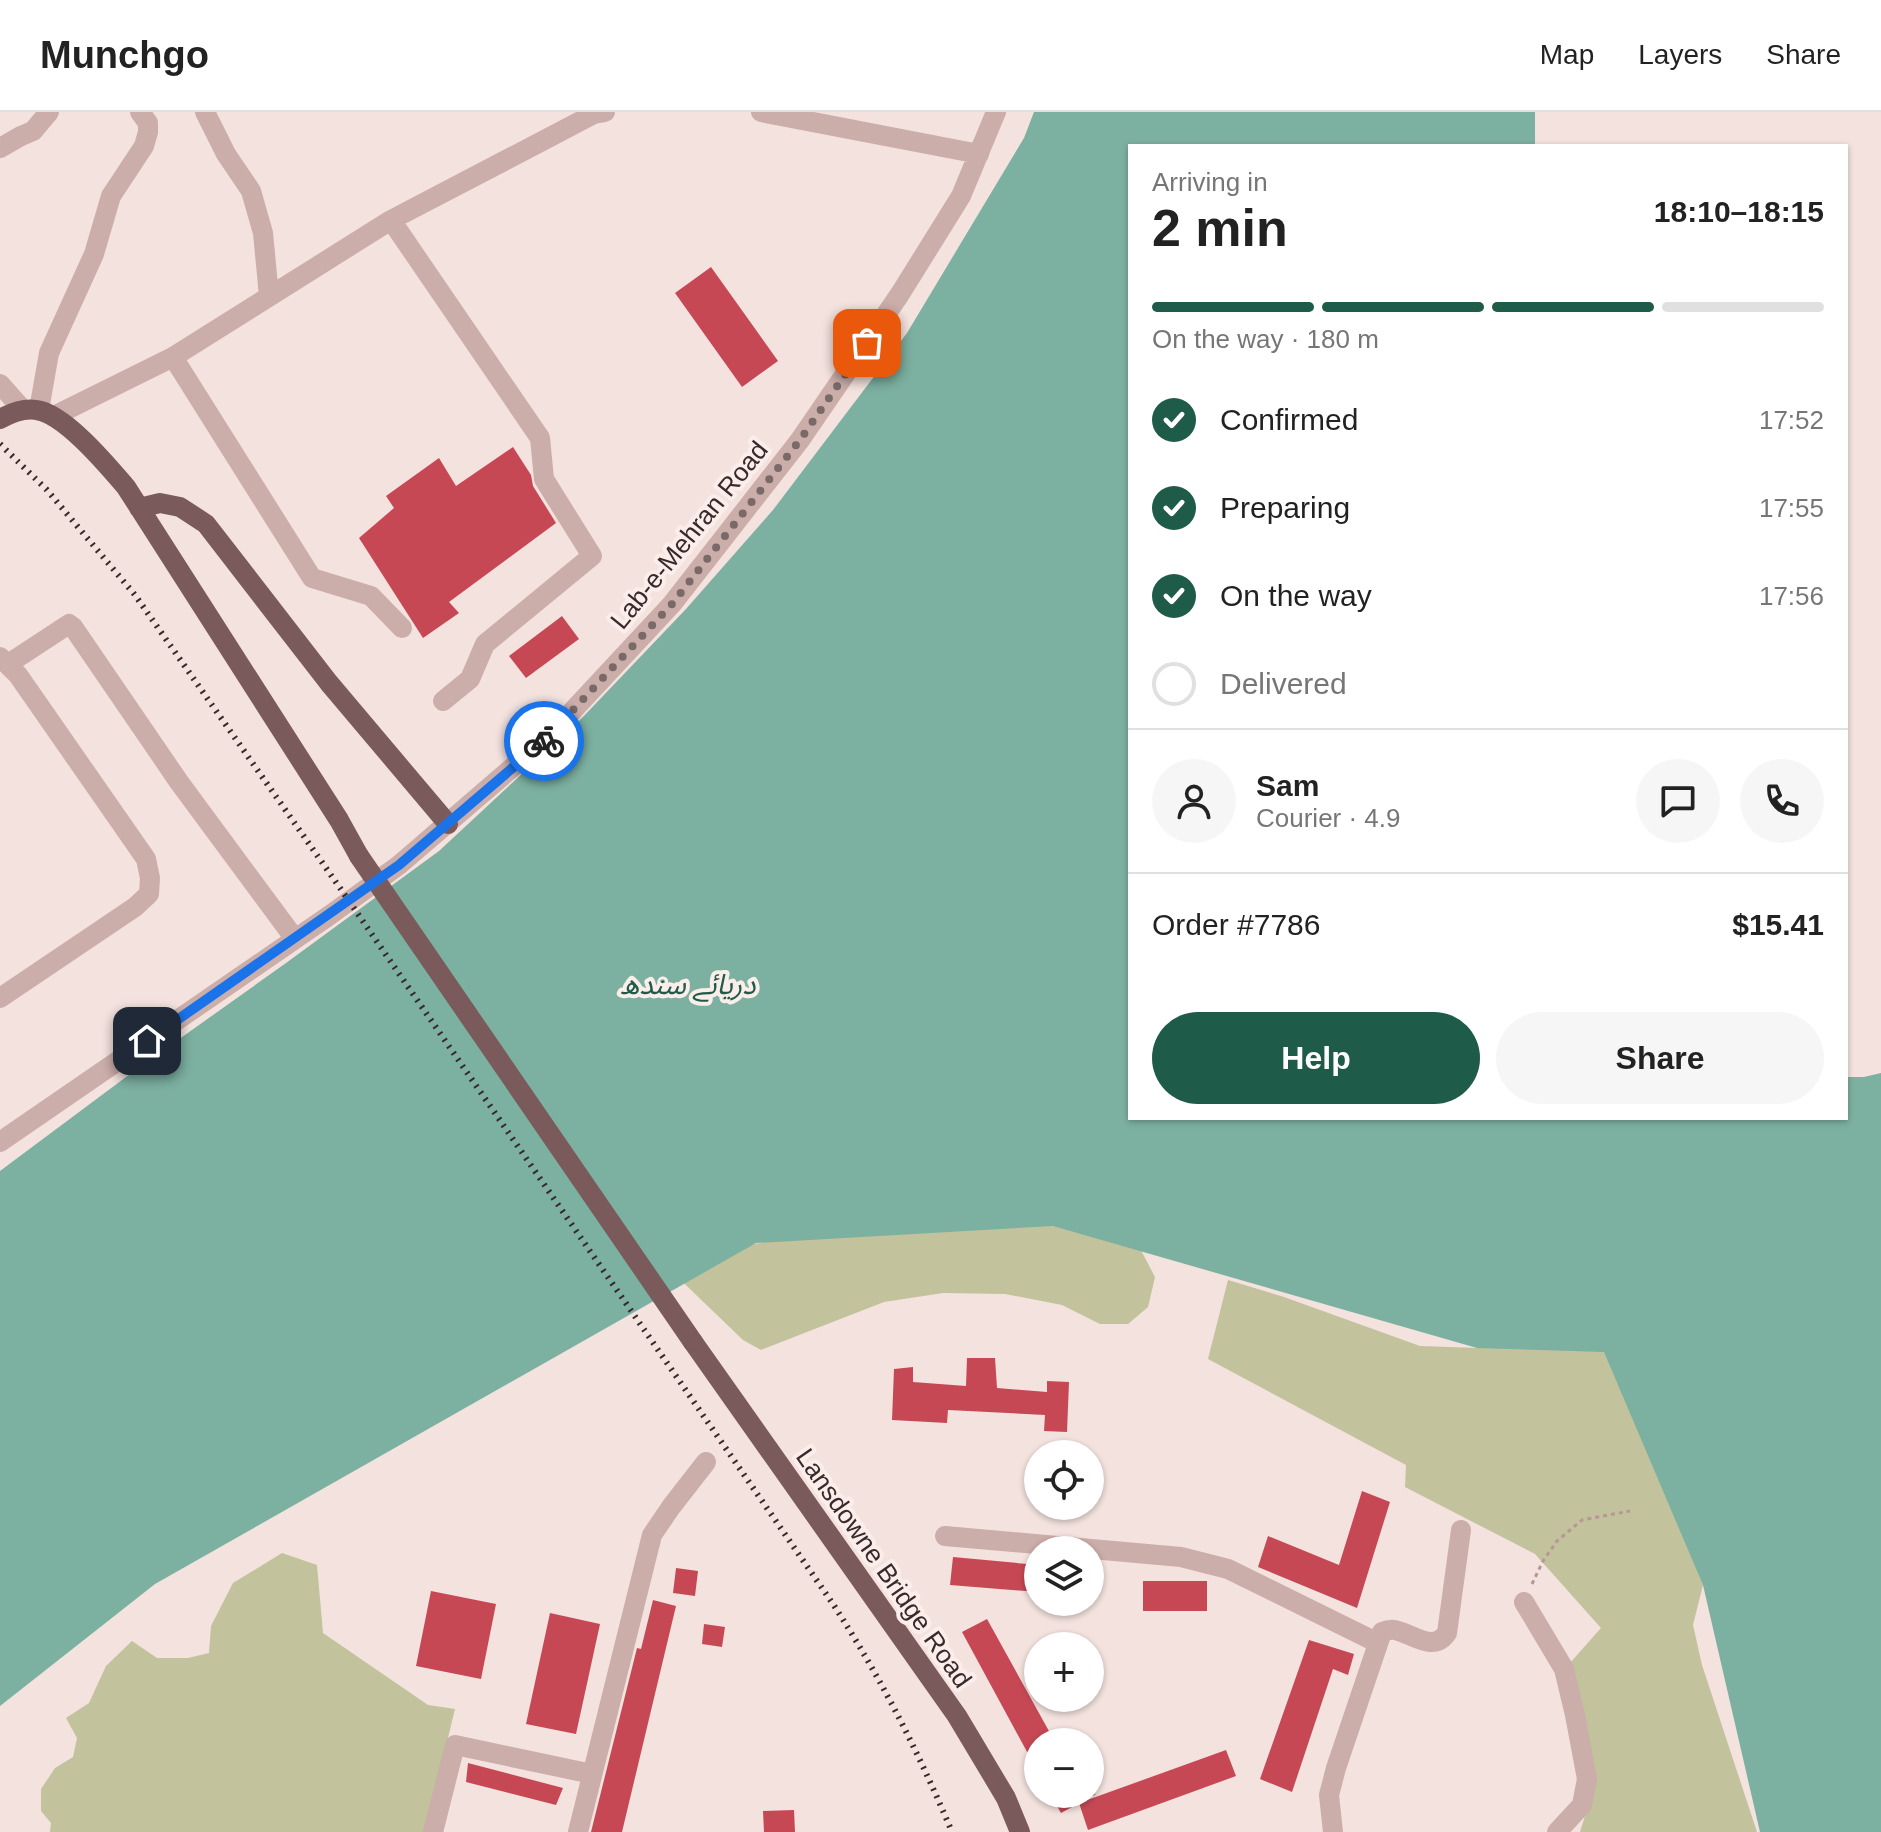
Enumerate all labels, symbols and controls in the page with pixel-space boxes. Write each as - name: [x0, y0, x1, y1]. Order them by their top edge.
- text: Munchgo: [40, 34, 209, 76]
- text: Map: [1540, 39, 1594, 70]
- text: Layers: [1638, 39, 1722, 70]
- text: Share: [1766, 39, 1841, 70]
- text: Arriving in: [1152, 167, 1268, 197]
- text: 18:10–18:15: [1654, 195, 1824, 228]
- text: 2 min: [1152, 199, 1288, 257]
- pin: [833, 309, 901, 377]
- icon: bag: [845, 321, 889, 365]
- text: On the way · 180 m: [1152, 324, 1379, 354]
- icon: check: [1152, 398, 1196, 442]
- text: Confirmed: [1220, 403, 1358, 436]
- text: 17:52: [1759, 405, 1824, 435]
- street label: Lab-e-Mehran Road: [604, 435, 774, 635]
- icon: check: [1152, 486, 1196, 530]
- text: Preparing: [1220, 491, 1350, 524]
- text: 17:55: [1759, 493, 1824, 523]
- icon: check: [1152, 574, 1196, 618]
- text: On the way: [1220, 579, 1372, 612]
- text: 17:56: [1759, 581, 1824, 611]
- text: Delivered: [1220, 667, 1347, 700]
- courier: [504, 701, 584, 781]
- icon: bike: [522, 719, 566, 763]
- button: person: [1152, 759, 1236, 843]
- button: chat: [1636, 759, 1720, 843]
- button: phone: [1740, 759, 1824, 843]
- text: Sam: [1256, 769, 1319, 802]
- text: Courier · 4.9: [1256, 803, 1401, 833]
- text: Order #7786: [1152, 908, 1320, 941]
- text: $15.41: [1732, 908, 1824, 941]
- water label: دریائے سندھ: [620, 969, 756, 1002]
- pin: [113, 1007, 181, 1075]
- button: Help: [1152, 1012, 1480, 1104]
- button: Share: [1496, 1012, 1824, 1104]
- icon: home: [125, 1019, 169, 1063]
- map controls: [1024, 1440, 1104, 1808]
- button: locate: [1024, 1440, 1104, 1520]
- street label: Lansdowne Bridge Road: [790, 1443, 978, 1693]
- button: layers: [1024, 1536, 1104, 1616]
- button: +: [1024, 1632, 1104, 1712]
- button: −: [1024, 1728, 1104, 1808]

